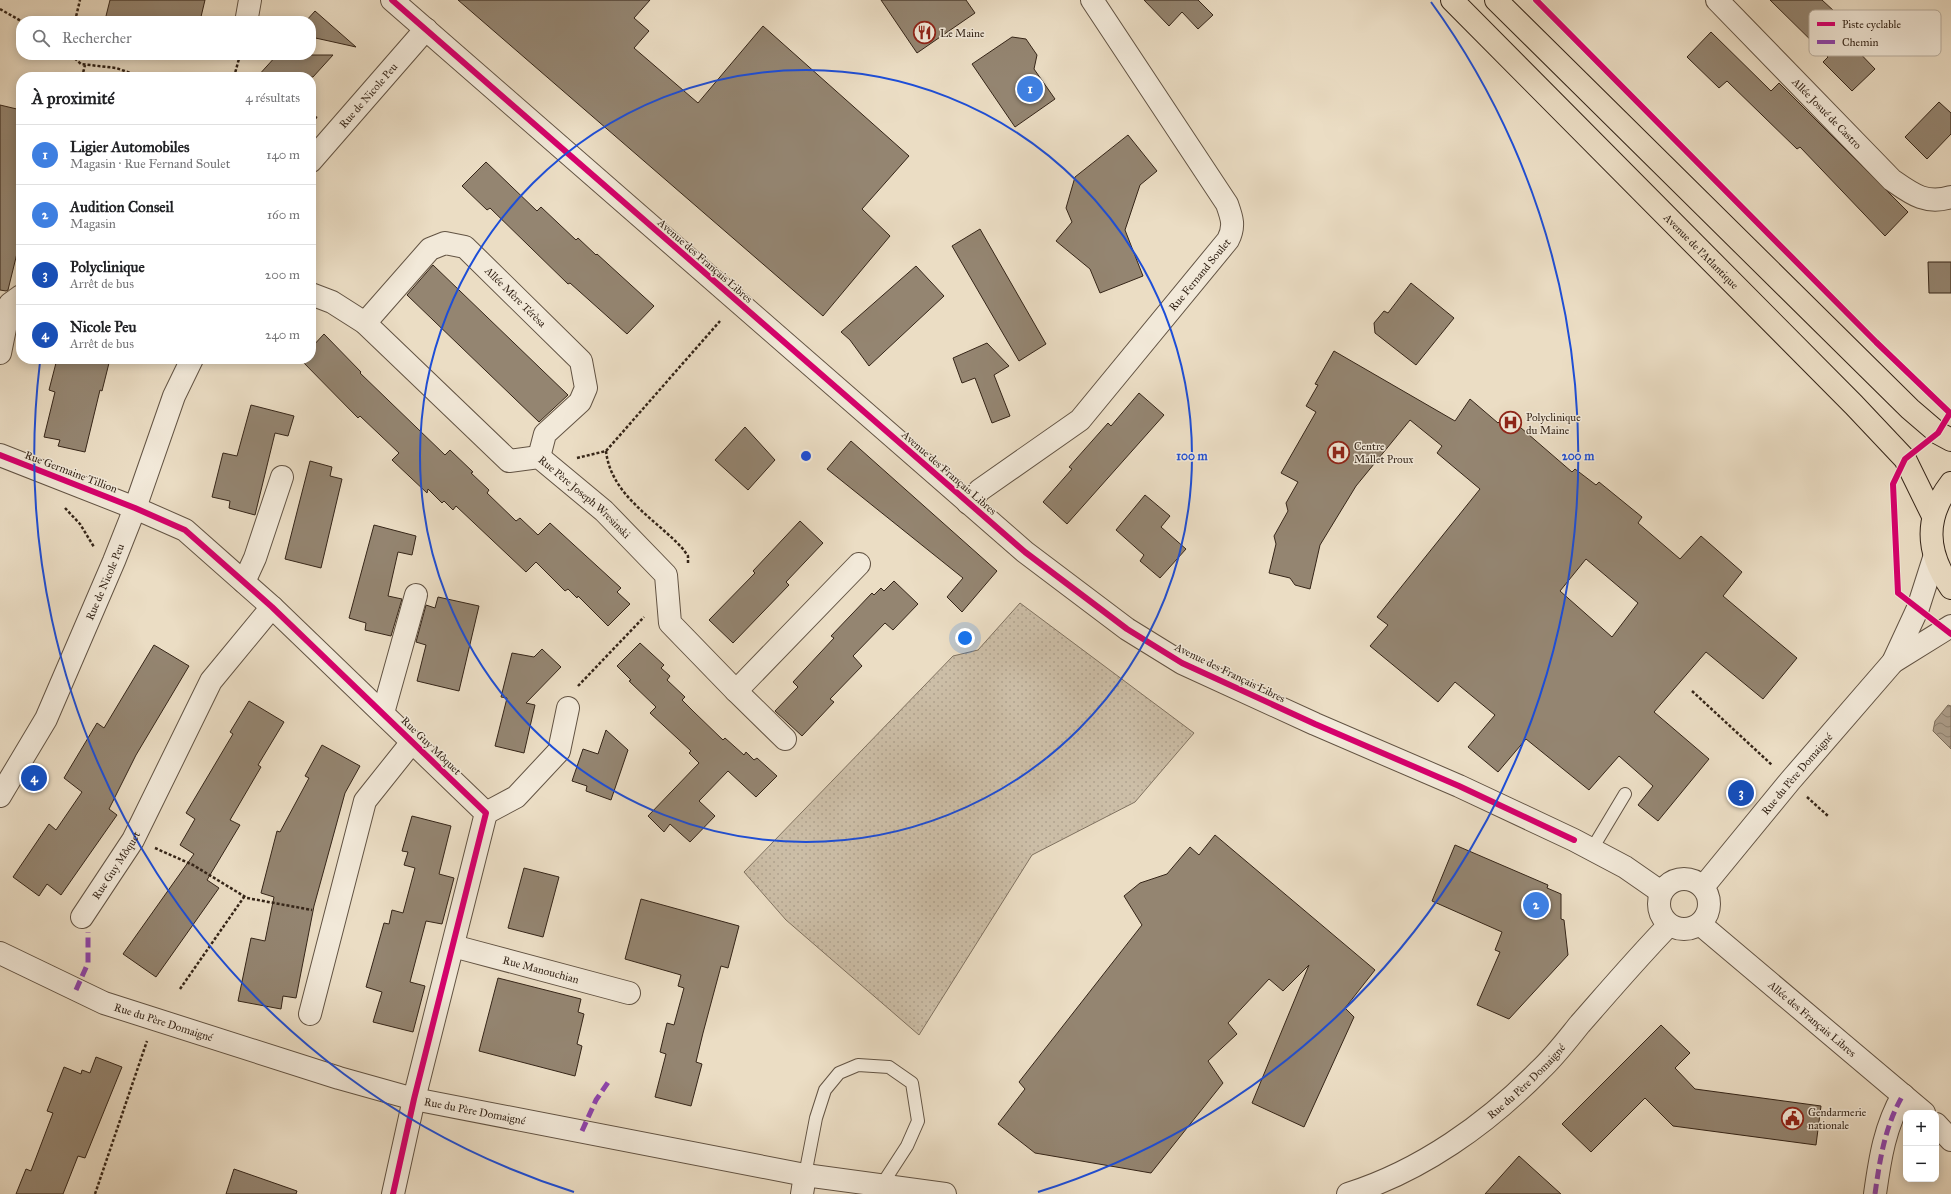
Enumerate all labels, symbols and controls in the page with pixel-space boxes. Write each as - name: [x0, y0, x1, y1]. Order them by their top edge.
- legend: [1809, 10, 1941, 56]
- search box: [16, 16, 316, 60]
- text: Piste cyclable: [1842, 18, 1901, 31]
- restaurant icon: Le Maine: [912, 20, 938, 46]
- icon: search: [30, 27, 52, 49]
- place label: Le Maine: [940, 27, 985, 40]
- text: Rechercher: [62, 29, 132, 47]
- text: Chemin: [1842, 36, 1878, 49]
- street label: Rue de Nicole Peu: [336, 60, 400, 131]
- pin: 1: [1017, 74, 1043, 104]
- street label: Allée Josué de Castro: [1789, 74, 1865, 152]
- text: À proximité: [32, 88, 115, 109]
- text: 4 résultats: [245, 90, 300, 106]
- text: Ligier Automobiles: [70, 138, 190, 156]
- text: 1: [42, 147, 48, 163]
- text: 140 m: [266, 147, 300, 163]
- text: Magasin · Rue Fernand Soulet: [70, 156, 230, 172]
- text: Audition Conseil: [70, 198, 174, 216]
- text: 2: [42, 207, 48, 223]
- text: 160 m: [267, 207, 300, 223]
- street label: Avenue de l'Atlantique: [1661, 210, 1742, 292]
- text: Magasin: [70, 216, 116, 232]
- street label: Avenue des Français Libres: [654, 216, 755, 306]
- street label: Rue Fernand Soulet: [1166, 236, 1233, 313]
- text: Polyclinique: [70, 258, 145, 276]
- street label: Allée Mère Térèsa: [482, 263, 549, 330]
- text: 3: [42, 267, 48, 283]
- text: 200 m: [265, 267, 300, 283]
- text: Arrêt de bus: [70, 276, 134, 292]
- text: Nicole Peu: [70, 318, 137, 336]
- text: 4: [41, 327, 49, 343]
- text: 240 m: [265, 327, 300, 343]
- text: Arrêt de bus: [70, 336, 134, 352]
- hospital icon: Polyclinique du Maine: [1498, 410, 1524, 436]
- place label: Polyclinique du Maine: [1526, 411, 1581, 437]
- street label: Avenue des Français Libres: [898, 428, 999, 518]
- hospital icon: Centre Mallet Proux: [1325, 439, 1351, 465]
- place label: Centre Mallet Proux: [1354, 440, 1414, 466]
- street label: Rue Germaine Tillion: [23, 448, 119, 496]
- centre of rings: [799, 449, 813, 463]
- text: 100 m: [1176, 449, 1209, 463]
- text: 200 m: [1562, 449, 1595, 463]
- street label: Rue Père Joseph Wresinski: [536, 453, 633, 541]
- street label: Rue de Nicole Peu: [83, 542, 127, 622]
- your location: [955, 628, 975, 648]
- street label: Avenue des Français Libres: [1172, 640, 1287, 705]
- street label: Rue Guy Môquet: [398, 714, 464, 779]
- street label: Rue du Père Domaigné: [1759, 730, 1835, 817]
- pin: 4: [21, 763, 47, 793]
- pin: 3: [1728, 778, 1754, 808]
- street label: Rue Guy Môquet: [89, 829, 143, 902]
- pin: 2: [1523, 890, 1549, 920]
- street label: Rue Manouchian: [501, 953, 580, 986]
- street label: Allée des Français Libres: [1765, 977, 1859, 1060]
- street label: Rue du Père Domaigné: [113, 1000, 215, 1044]
- street label: Rue du Père Domaigné: [1485, 1041, 1568, 1122]
- street label: Rue du Père Domaigné: [423, 1095, 527, 1127]
- public building icon: Gendarmerie nationale: [1779, 1105, 1805, 1131]
- place label: Gendarmerie nationale: [1808, 1106, 1867, 1132]
- map controls: [1903, 1110, 1939, 1182]
- button: +: [1903, 1110, 1939, 1146]
- button: −: [1903, 1146, 1939, 1182]

